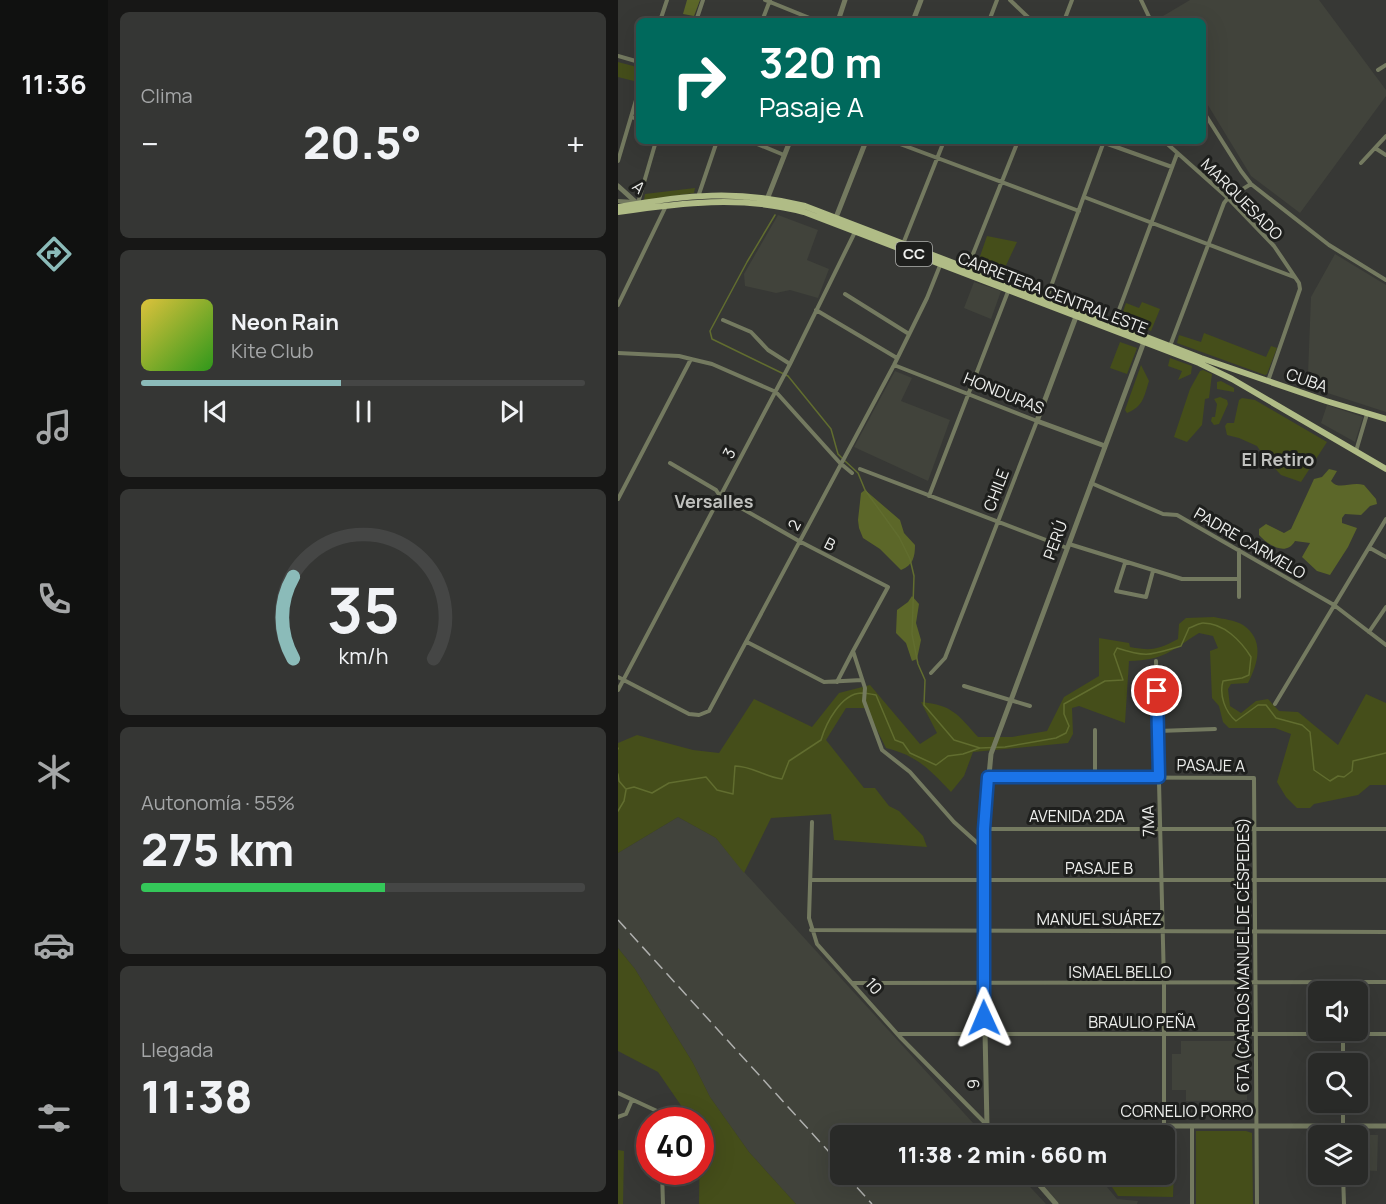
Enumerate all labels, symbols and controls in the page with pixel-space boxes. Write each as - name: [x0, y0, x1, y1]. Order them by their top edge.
- text: 320 m: [759, 33, 882, 91]
- icon: right: [660, 42, 738, 120]
- text: 11:36: [21, 65, 87, 102]
- text: Clima: [141, 82, 193, 109]
- text: Pasaje A: [759, 88, 864, 125]
- text: 20.5°: [303, 111, 422, 173]
- text: −: [141, 121, 159, 166]
- text: +: [566, 121, 585, 166]
- street label: MARQUESADO: [1196, 153, 1288, 245]
- street label: A: [628, 175, 650, 199]
- icon: directions: [33, 233, 75, 275]
- road number: CC: [896, 242, 932, 266]
- street label: CARRETERA CENTRAL ESTE: [955, 247, 1151, 339]
- text: Neon Rain: [231, 307, 339, 337]
- text: Kite Club: [231, 337, 314, 364]
- street label: CUBA: [1283, 363, 1331, 397]
- street label: HONDURAS: [960, 367, 1048, 419]
- icon: previous: [199, 395, 232, 428]
- icon: pause: [347, 395, 380, 428]
- icon: next: [495, 395, 528, 428]
- icon: music: [33, 406, 75, 448]
- street label: 3: [717, 444, 741, 462]
- district label: El Retiro: [1242, 447, 1314, 471]
- street label: CHILE: [978, 466, 1014, 514]
- district label: Versalles: [675, 489, 754, 513]
- street label: PADRE CARMELO: [1190, 502, 1310, 584]
- street label: 2: [782, 516, 806, 534]
- street label: PERÚ: [1038, 517, 1072, 563]
- street label: B: [821, 532, 840, 556]
- text: 35: [327, 566, 399, 652]
- icon: phone: [33, 578, 75, 620]
- text: km/h: [338, 641, 388, 670]
- pin: [1131, 665, 1182, 716]
- icon: arrive: [1140, 674, 1173, 707]
- icon: climate: [33, 751, 75, 793]
- street label: PASAJE A: [1177, 753, 1245, 777]
- text: Autonomía · 55%: [141, 789, 295, 816]
- street label: AVENIDA 2DA: [1029, 805, 1125, 827]
- street label: 7MA: [1136, 805, 1160, 837]
- text: 275 km: [141, 818, 294, 880]
- street label: 6TA (CARLOS MANUEL DE CÉSPEDES): [1232, 818, 1254, 1092]
- street label: PASAJE B: [1065, 857, 1133, 879]
- street label: MANUEL SUÁREZ: [1036, 908, 1162, 930]
- icon: car: [33, 924, 75, 966]
- street label: ISMAEL BELLO: [1068, 961, 1172, 983]
- street label: 10: [860, 973, 888, 999]
- map controls: [1308, 981, 1368, 1185]
- button: sound: [1308, 981, 1368, 1041]
- position arrow: [952, 986, 1016, 1050]
- street label: BRAULIO PEÑA: [1088, 1011, 1196, 1033]
- text: Llegada: [141, 1036, 213, 1063]
- button: search: [1308, 1053, 1368, 1113]
- text: 11:38: [141, 1065, 253, 1127]
- street label: 9: [962, 1079, 984, 1089]
- icon: filters: [33, 1097, 75, 1139]
- street label: CORNELIO PORRO: [1121, 1100, 1254, 1122]
- speed limit sign: 40: [636, 1107, 714, 1185]
- button: layers: [1308, 1125, 1368, 1185]
- text: 11:38 · 2 min · 660 m: [898, 1140, 1107, 1170]

